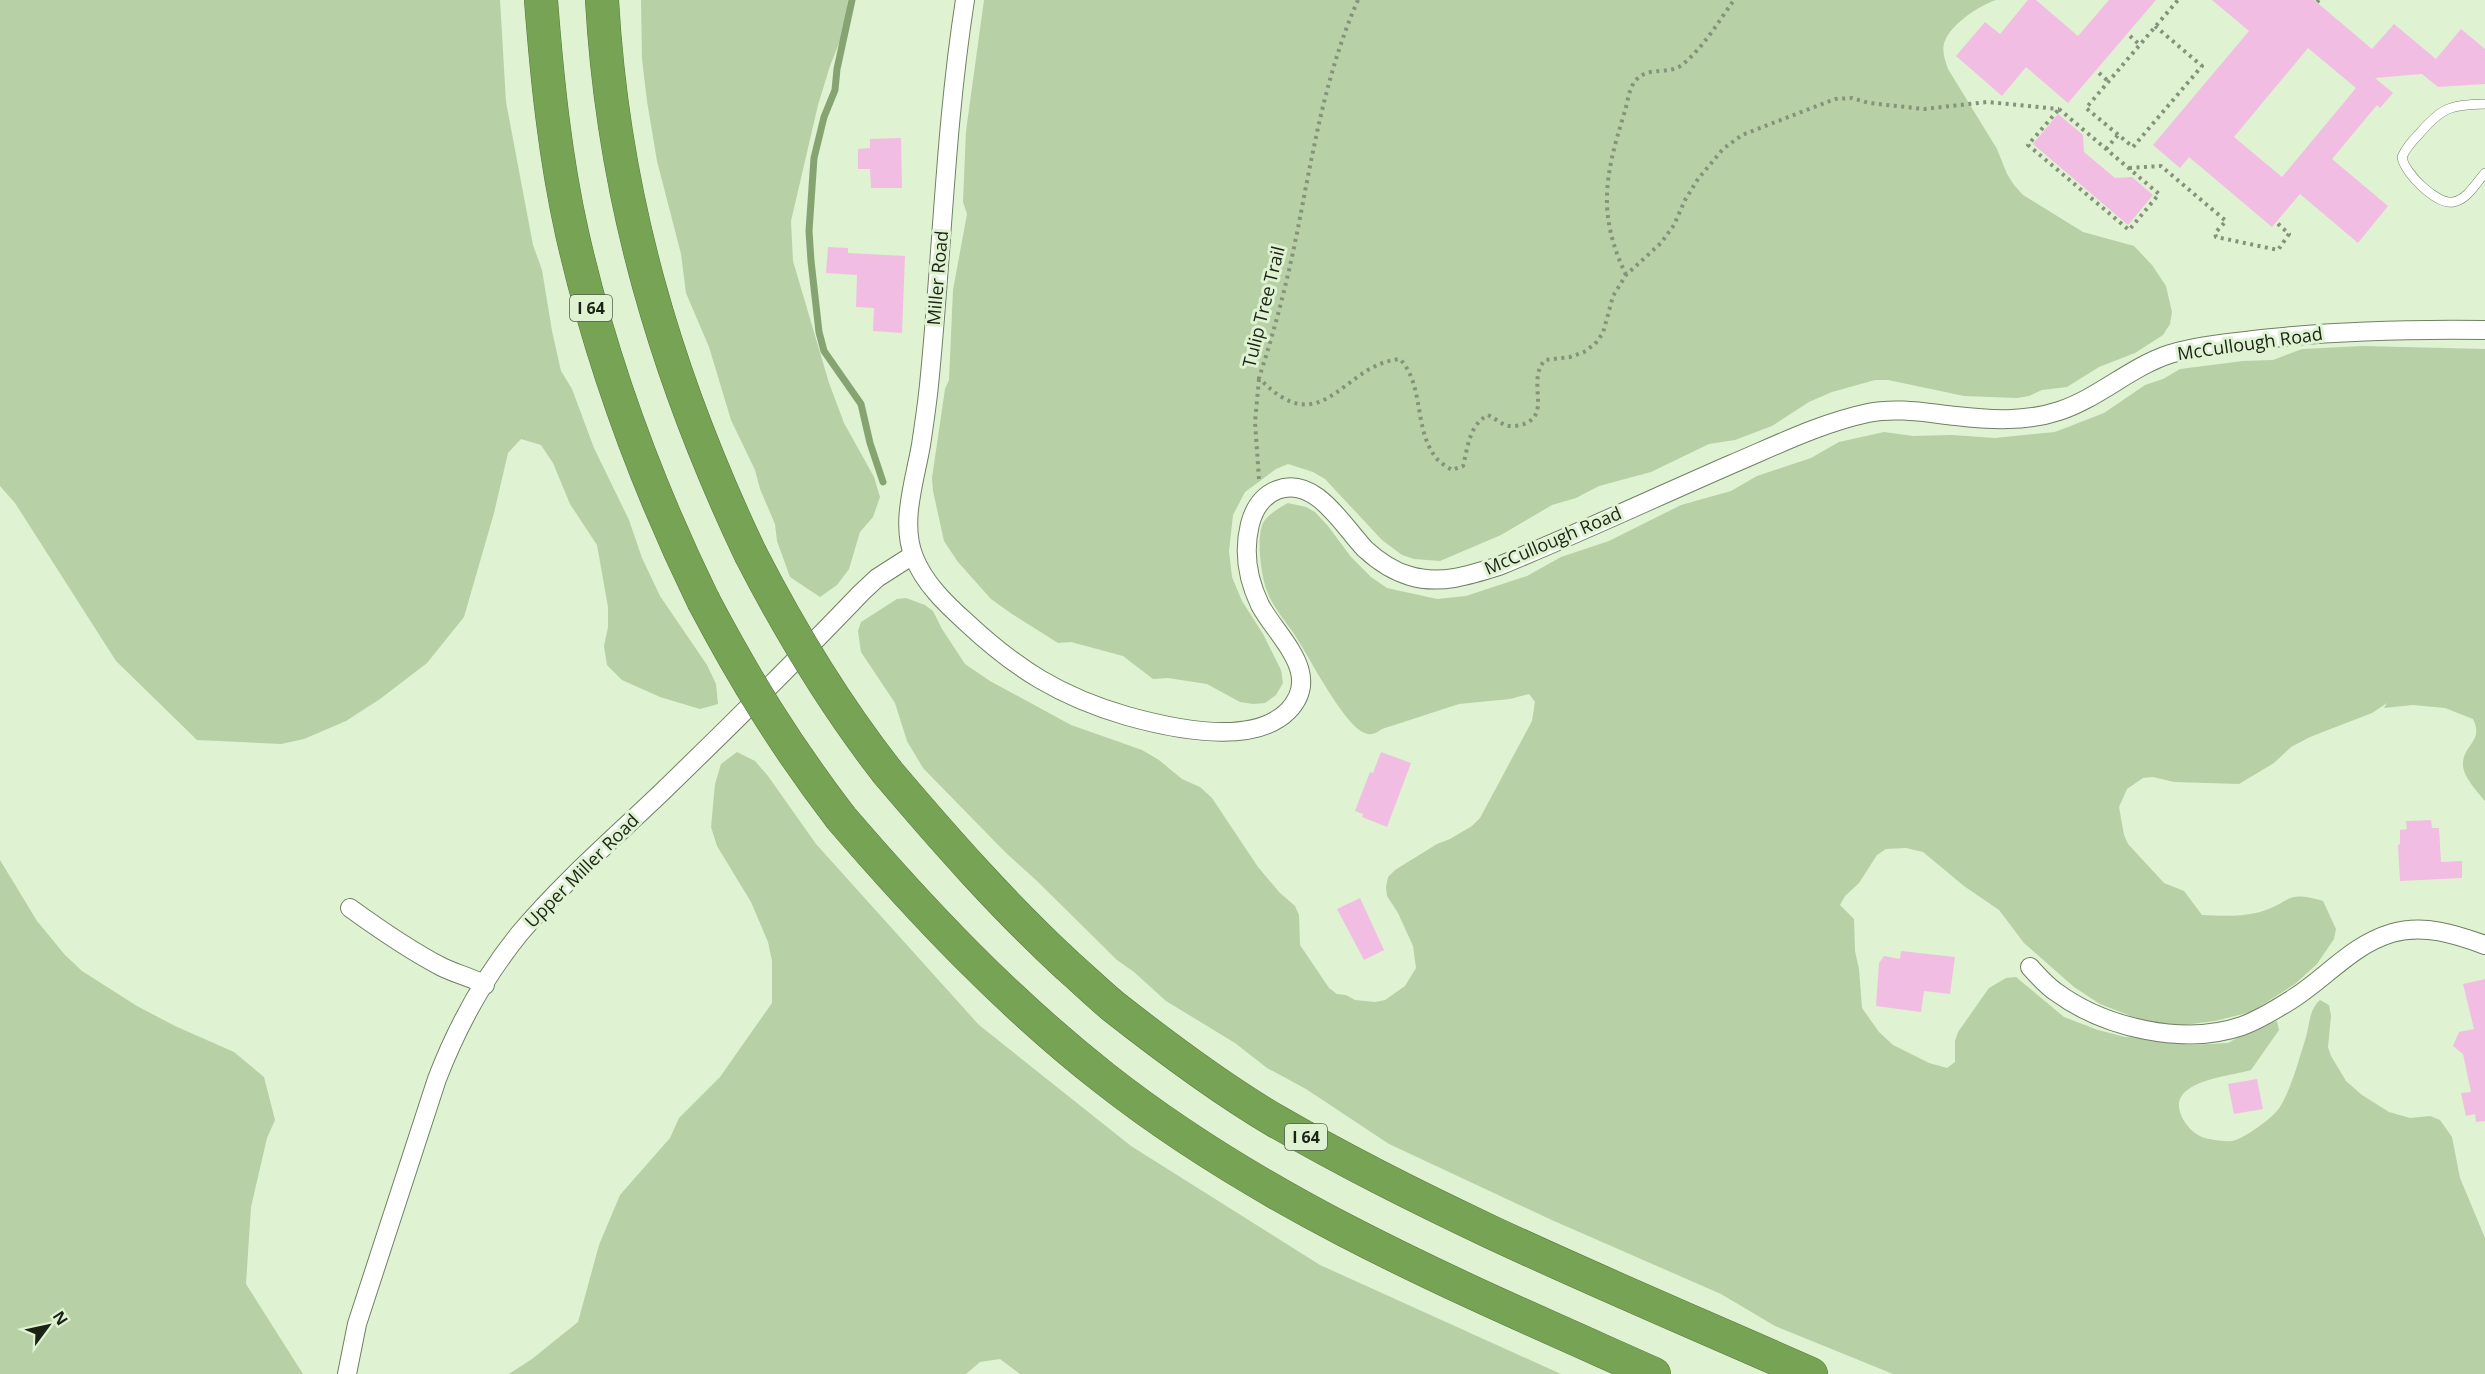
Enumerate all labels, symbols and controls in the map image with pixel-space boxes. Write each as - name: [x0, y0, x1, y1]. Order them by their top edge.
- street label: Miller Road: [921, 230, 953, 326]
- street label: Tulip Tree Trail: [1236, 244, 1290, 370]
- road number: I 64: [570, 295, 612, 321]
- street label: McCullough Road: [2176, 321, 2324, 365]
- street label: McCullough Road: [1480, 500, 1625, 580]
- street label: Upper Miller Road: [519, 808, 644, 933]
- road number: I 64: [1285, 1124, 1327, 1150]
- north arrow: [18, 1296, 78, 1356]
- text: N: [48, 1306, 73, 1329]

